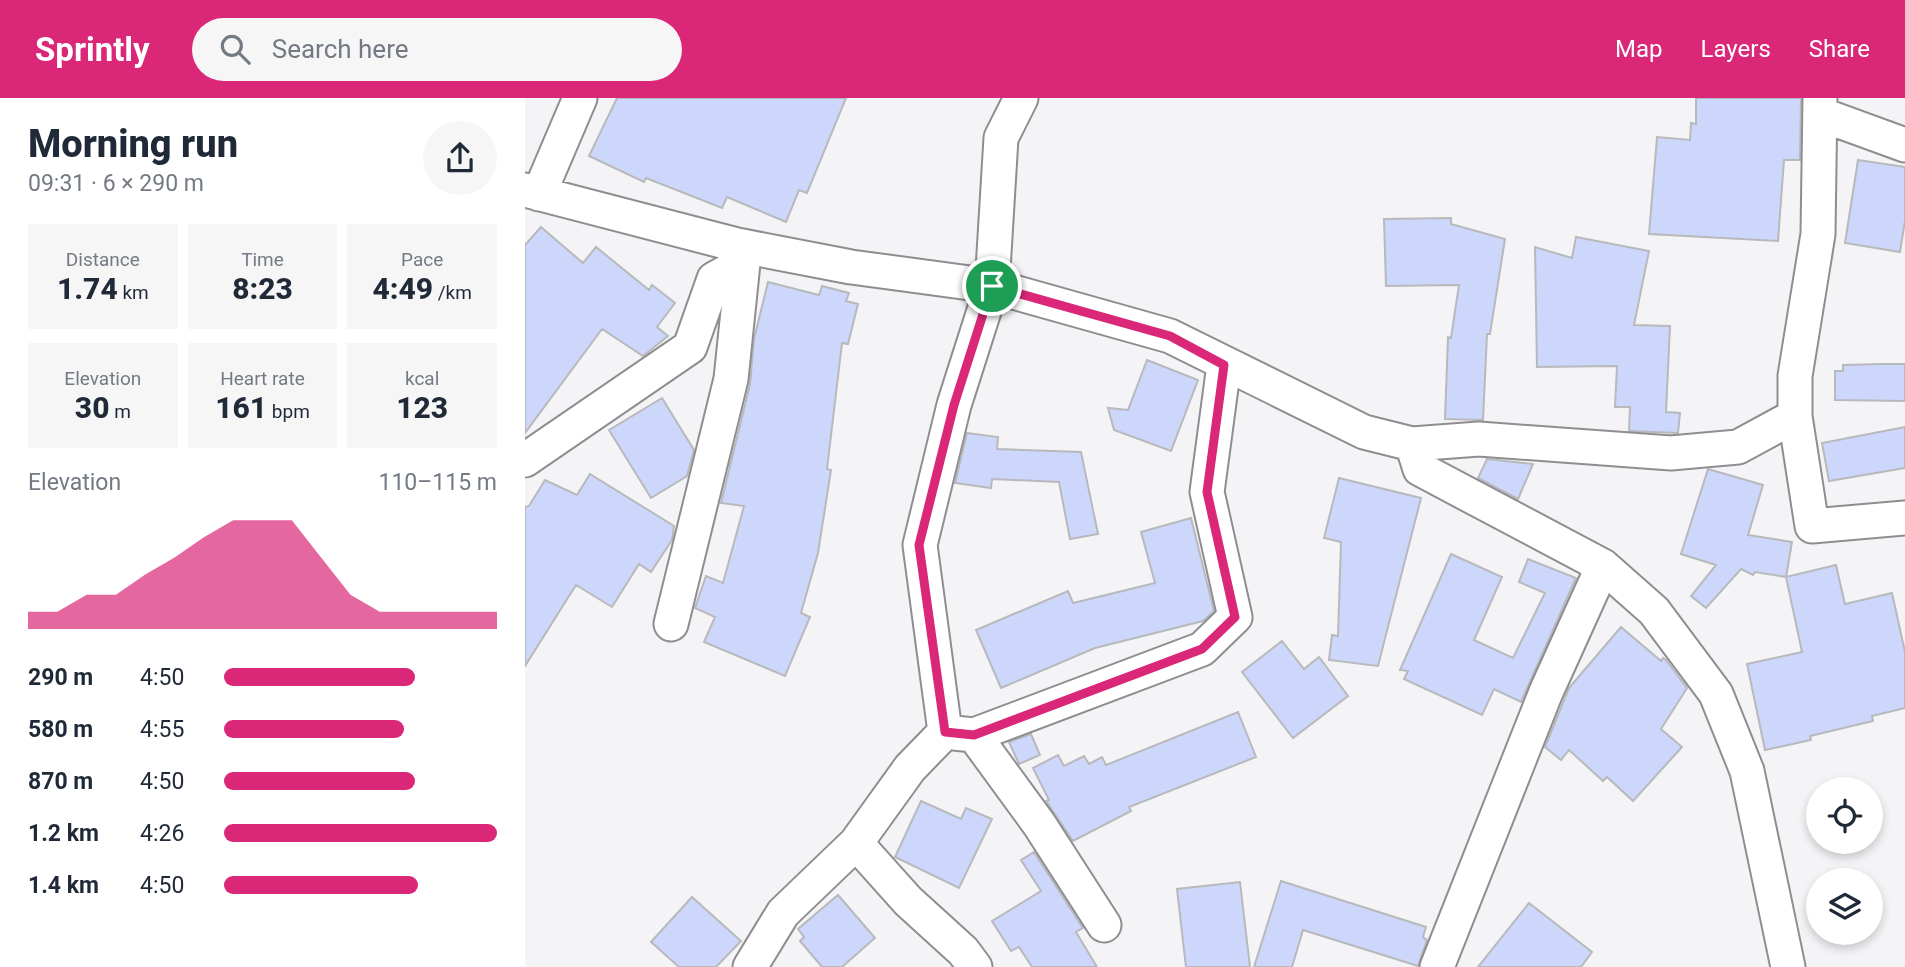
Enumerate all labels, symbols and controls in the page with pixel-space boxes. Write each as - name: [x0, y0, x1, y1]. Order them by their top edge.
- search box: [192, 18, 682, 81]
- text: Sprintly: [35, 30, 150, 69]
- icon: search: [216, 30, 254, 68]
- text: Search here: [272, 34, 409, 64]
- text: Map: [1615, 35, 1663, 63]
- text: Layers: [1701, 35, 1771, 63]
- text: Share: [1809, 35, 1870, 63]
- button: share: [423, 121, 497, 195]
- text: Morning run: [28, 122, 238, 166]
- text: 09:31 · 6 × 290 m: [28, 170, 204, 197]
- text: Distance: [66, 248, 140, 271]
- text: Time: [241, 248, 284, 271]
- text: Pace: [401, 248, 443, 271]
- pin: [962, 256, 1022, 316]
- icon: arrive: [973, 267, 1011, 305]
- text: 1.74: [57, 271, 118, 306]
- text: 8:23: [232, 271, 293, 306]
- text: 4:49: [372, 271, 433, 306]
- text: km: [118, 281, 149, 304]
- text: /km: [433, 281, 472, 304]
- text: Elevation: [64, 367, 141, 390]
- text: Heart rate: [220, 367, 305, 390]
- text: kcal: [405, 367, 439, 390]
- text: 30: [75, 390, 109, 425]
- text: 161: [215, 390, 267, 425]
- text: 123: [396, 390, 448, 425]
- text: m: [109, 400, 131, 423]
- text: bpm: [267, 400, 310, 423]
- text: Elevation: [28, 469, 121, 496]
- text: 110–115 m: [378, 469, 497, 496]
- text: 290 m: [28, 664, 93, 691]
- text: 4:50: [140, 664, 184, 691]
- text: 580 m: [28, 716, 93, 743]
- text: 4:55: [140, 716, 184, 743]
- text: 870 m: [28, 768, 93, 795]
- text: 4:50: [140, 768, 184, 795]
- map controls: [1806, 777, 1883, 945]
- button: locate: [1806, 777, 1883, 854]
- text: 1.2 km: [28, 820, 99, 847]
- text: 4:26: [140, 820, 184, 847]
- button: layers: [1806, 868, 1883, 945]
- text: 1.4 km: [28, 872, 99, 899]
- text: 4:50: [140, 872, 184, 899]

